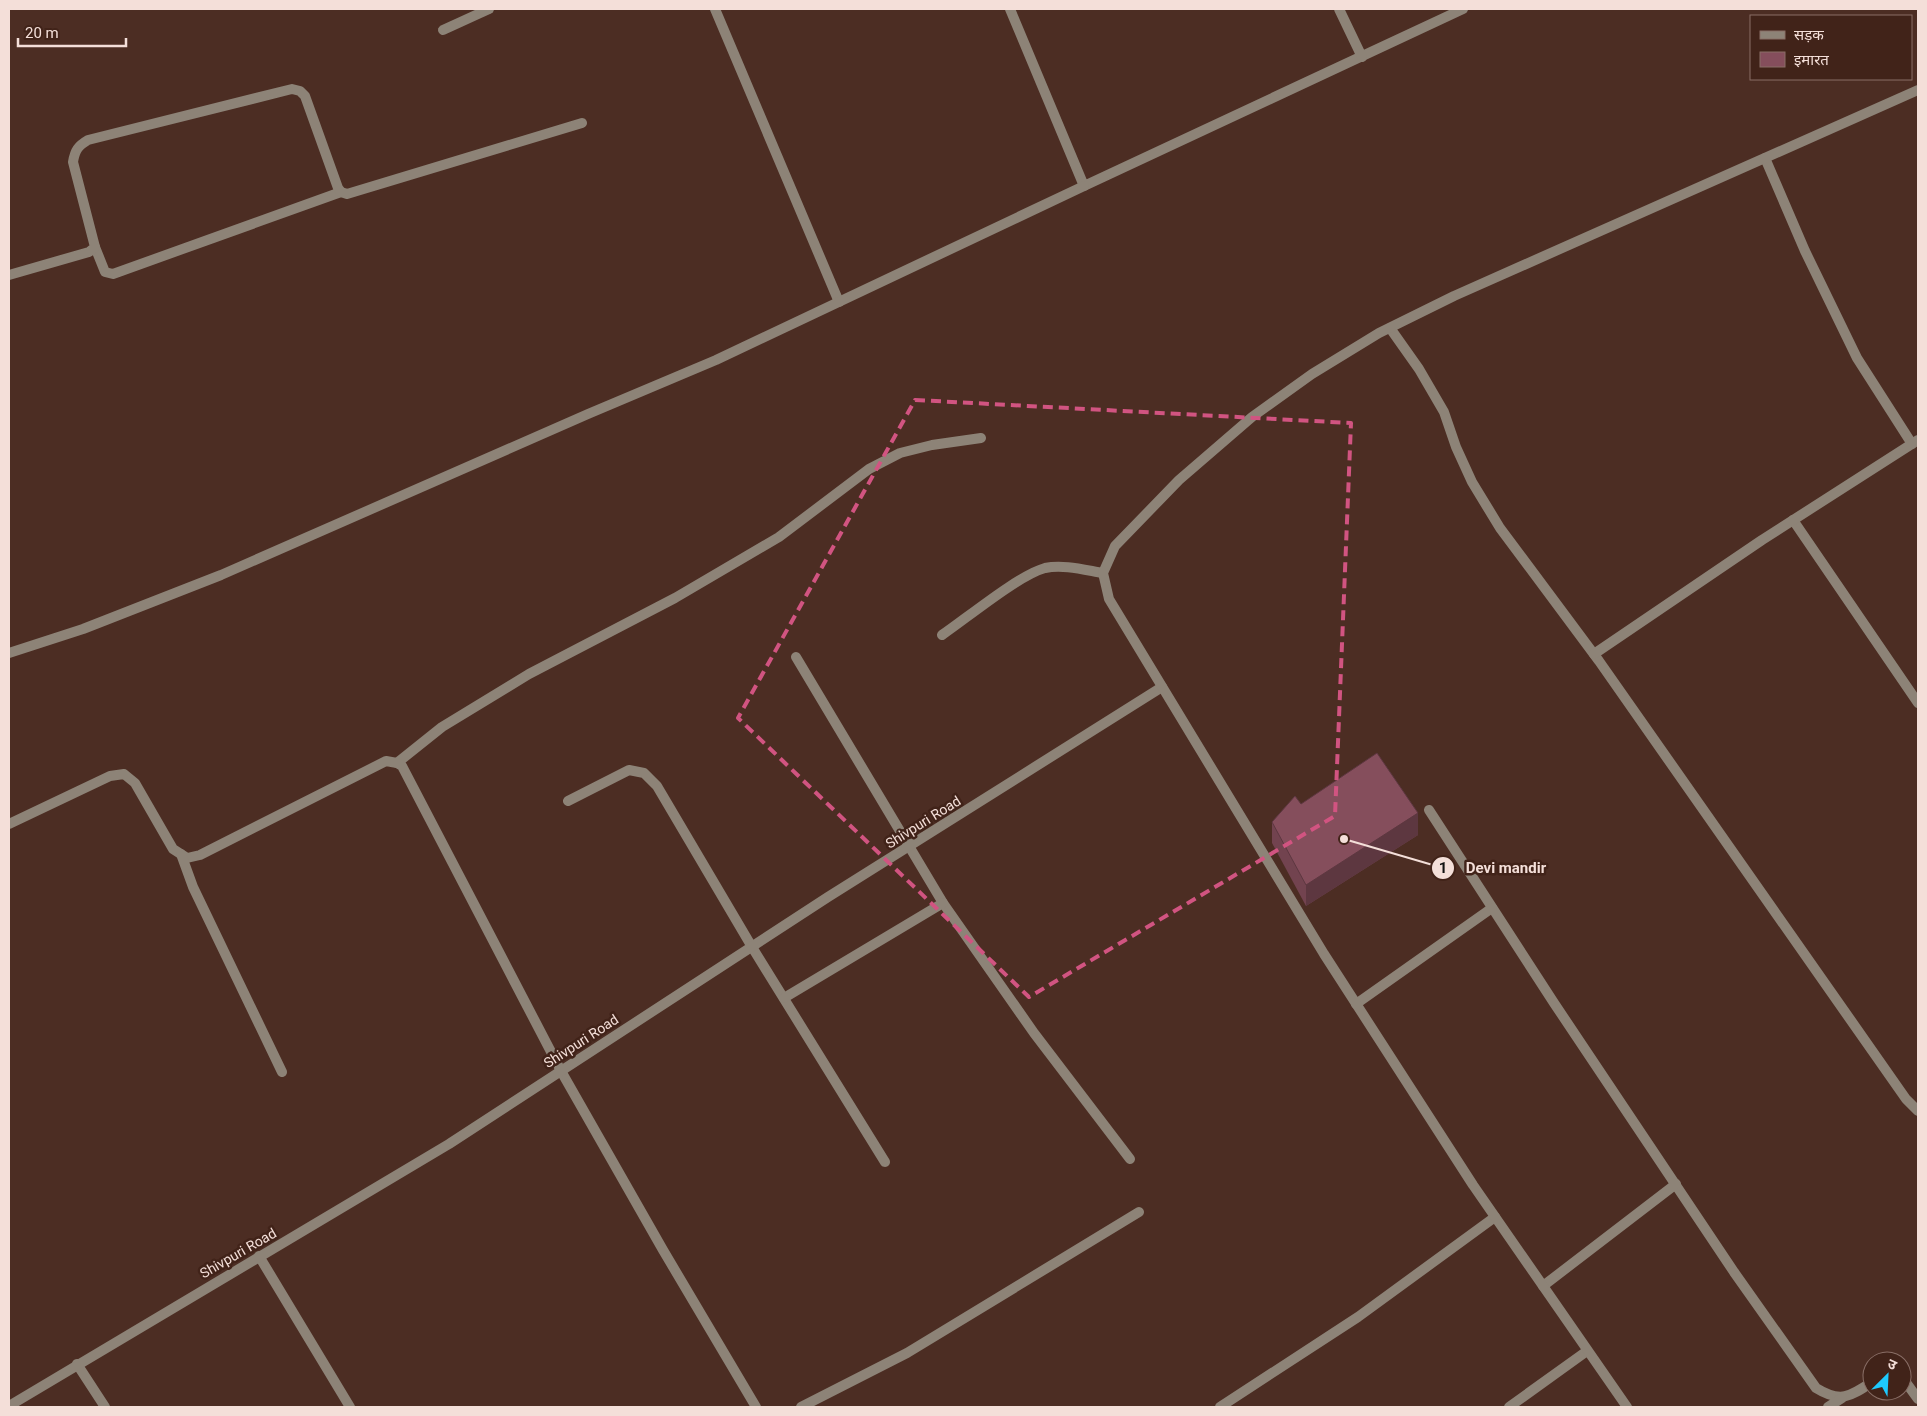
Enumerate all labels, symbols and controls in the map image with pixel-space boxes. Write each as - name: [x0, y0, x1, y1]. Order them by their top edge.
- scale bar: [18, 15, 125, 47]
- legend: [1750, 15, 1912, 80]
- text: 20 m: [25, 24, 59, 42]
- text: सड़क: [1794, 26, 1824, 44]
- text: इमारत: [1794, 51, 1829, 69]
- street label: Shivpuri Road: [882, 793, 964, 851]
- callout: Devi mandir: [1431, 853, 1556, 883]
- text: 1: [1439, 859, 1447, 877]
- text: Devi mandir: [1466, 859, 1547, 877]
- street label: Shivpuri Road: [541, 1011, 621, 1071]
- street label: Shivpuri Road: [197, 1225, 279, 1281]
- north arrow: [1862, 1351, 1912, 1401]
- text: उ: [1885, 1355, 1900, 1373]

